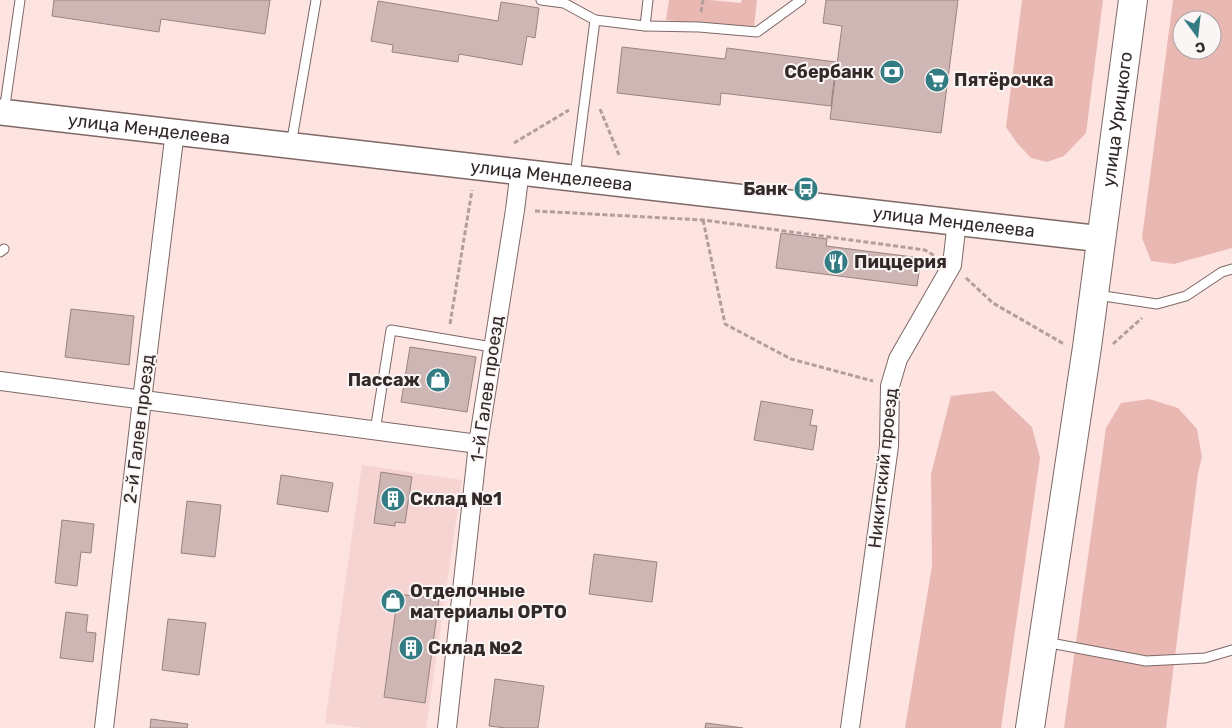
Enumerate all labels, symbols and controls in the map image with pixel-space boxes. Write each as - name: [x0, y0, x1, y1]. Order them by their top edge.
- north arrow: [1172, 10, 1222, 60]
- text: С: [1193, 38, 1207, 57]
- street label: улица Урицкого: [1097, 50, 1137, 188]
- bank icon: Сбербанк: [879, 59, 905, 85]
- place label: Сбербанк: [784, 61, 874, 83]
- supermarket icon: Пятёрочка: [924, 67, 950, 93]
- place label: Пятёрочка: [954, 69, 1054, 91]
- street label: улица Менделеева: [67, 109, 231, 149]
- street label: улица Менделеева: [469, 155, 634, 196]
- bus stop icon: Банк: [793, 176, 819, 202]
- place label: Банк: [743, 178, 788, 200]
- street label: улица Менделеева: [871, 202, 1036, 242]
- restaurant icon: Пиццерия: [823, 249, 849, 275]
- place label: Пиццерия: [854, 251, 947, 273]
- street label: 1-й Галев проезд: [466, 314, 508, 464]
- street label: 2-й Галев проезд: [119, 353, 159, 505]
- shop icon: Пассаж: [425, 367, 451, 393]
- place label: Пассаж: [348, 369, 421, 391]
- street label: Никитский проезд: [864, 386, 902, 549]
- building icon: Склад №1: [380, 486, 406, 512]
- place label: Склад №1: [410, 488, 502, 510]
- place label: Отделочные материалы ОРТО: [410, 580, 567, 623]
- shop icon: Отделочные материалы ОРТО: [380, 588, 406, 614]
- building icon: Склад №2: [398, 635, 424, 661]
- place label: Склад №2: [428, 637, 523, 659]

